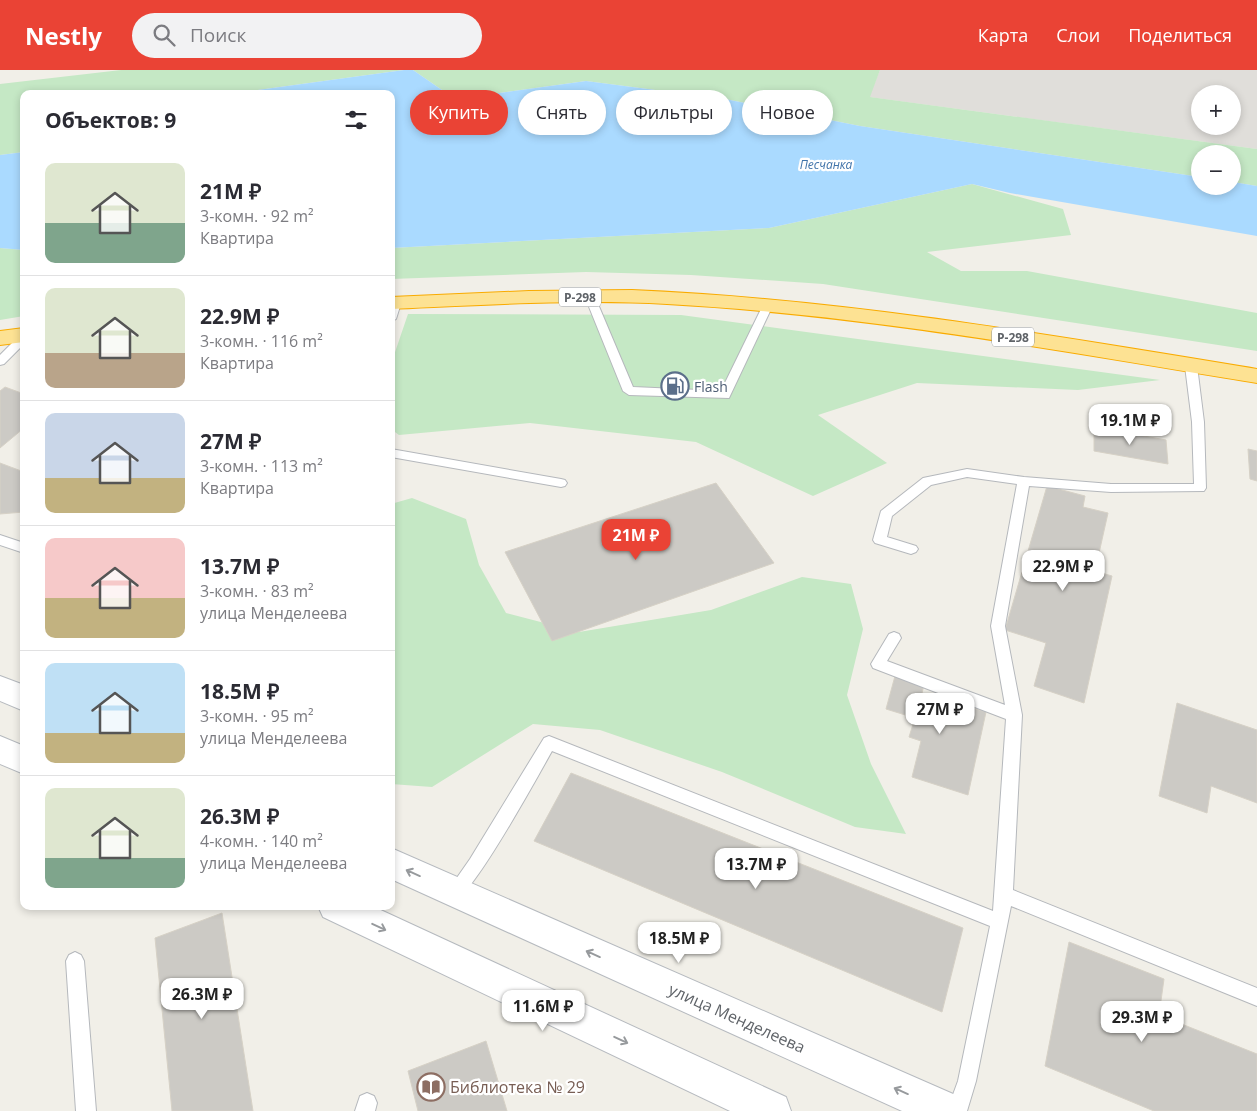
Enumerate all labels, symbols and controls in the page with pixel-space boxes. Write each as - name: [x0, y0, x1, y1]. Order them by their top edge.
- search box: [132, 13, 482, 58]
- text: Nestly: [25, 19, 102, 52]
- icon: search: [150, 21, 178, 49]
- text: Поиск: [190, 22, 246, 48]
- text: Карта: [978, 23, 1028, 47]
- text: Слои: [1056, 23, 1100, 47]
- text: Поделиться: [1128, 23, 1232, 47]
- map controls: [1191, 85, 1241, 195]
- button: +: [1191, 85, 1241, 135]
- chip: Купить: [410, 90, 508, 135]
- chip: Снять: [518, 90, 606, 135]
- chip: Фильтры: [616, 90, 732, 135]
- chip: Новое: [742, 90, 833, 135]
- text: Объектов: 9: [45, 106, 176, 134]
- icon: filters: [342, 106, 370, 134]
- button: −: [1191, 145, 1241, 195]
- water label: Песчанка: [800, 156, 853, 173]
- text: 21M ₽: [200, 177, 262, 205]
- icon: home: [85, 183, 145, 243]
- text: 3-комн. · 92 m²: [200, 205, 314, 227]
- text: Квартира: [200, 227, 274, 249]
- road number: Р-298: [559, 288, 601, 306]
- text: 22.9M ₽: [200, 302, 280, 330]
- icon: home: [85, 308, 145, 368]
- road number: Р-298: [992, 328, 1034, 346]
- text: 3-комн. · 116 m²: [200, 330, 323, 352]
- text: Квартира: [200, 352, 274, 374]
- fuel station icon: Flash: [660, 371, 690, 401]
- place label: Flash: [694, 377, 728, 396]
- pin: 19.1M ₽: [1084, 404, 1176, 446]
- text: 19.1M ₽: [1100, 409, 1160, 431]
- text: 27M ₽: [200, 427, 262, 455]
- icon: home: [85, 433, 145, 493]
- text: 3-комн. · 113 m²: [200, 455, 323, 477]
- text: Квартира: [200, 477, 274, 499]
- pin: 21M ₽: [601, 518, 671, 561]
- text: 21M ₽: [613, 524, 659, 546]
- pin: 22.9M ₽: [1017, 550, 1109, 592]
- text: 13.7M ₽: [200, 552, 280, 580]
- text: 22.9M ₽: [1033, 555, 1093, 577]
- icon: home: [85, 558, 145, 618]
- text: 3-комн. · 83 m²: [200, 580, 314, 602]
- text: улица Менделеева: [200, 602, 347, 624]
- text: 18.5M ₽: [200, 677, 280, 705]
- icon: home: [85, 683, 145, 743]
- pin: 27M ₽: [905, 692, 975, 735]
- text: 27M ₽: [917, 698, 963, 720]
- text: 3-комн. · 95 m²: [200, 705, 314, 727]
- text: улица Менделеева: [200, 727, 347, 749]
- text: 26.3M ₽: [200, 802, 280, 830]
- icon: home: [85, 808, 145, 868]
- text: 4-комн. · 140 m²: [200, 830, 323, 852]
- pin: 13.7M ₽: [710, 848, 802, 890]
- text: улица Менделеева: [200, 852, 347, 874]
- text: 13.7M ₽: [726, 853, 786, 875]
- one-way arrow: [406, 867, 421, 877]
- pin: 18.5M ₽: [633, 922, 725, 964]
- one-way arrow: [371, 923, 386, 932]
- text: 18.5M ₽: [649, 927, 709, 949]
- one-way arrow: [586, 948, 601, 958]
- pin: 26.3M ₽: [156, 978, 248, 1020]
- street label: улица Менделеева: [665, 978, 809, 1058]
- text: 26.3M ₽: [172, 983, 232, 1005]
- pin: 11.6M ₽: [497, 990, 589, 1032]
- text: 11.6M ₽: [513, 995, 573, 1017]
- pin: 29.3M ₽: [1096, 1000, 1188, 1043]
- text: 29.3M ₽: [1112, 1006, 1172, 1028]
- one-way arrow: [614, 1036, 629, 1046]
- library icon: Библиотека № 29: [416, 1072, 446, 1102]
- place label: Библиотека № 29: [450, 1076, 585, 1098]
- one-way arrow: [894, 1086, 909, 1096]

